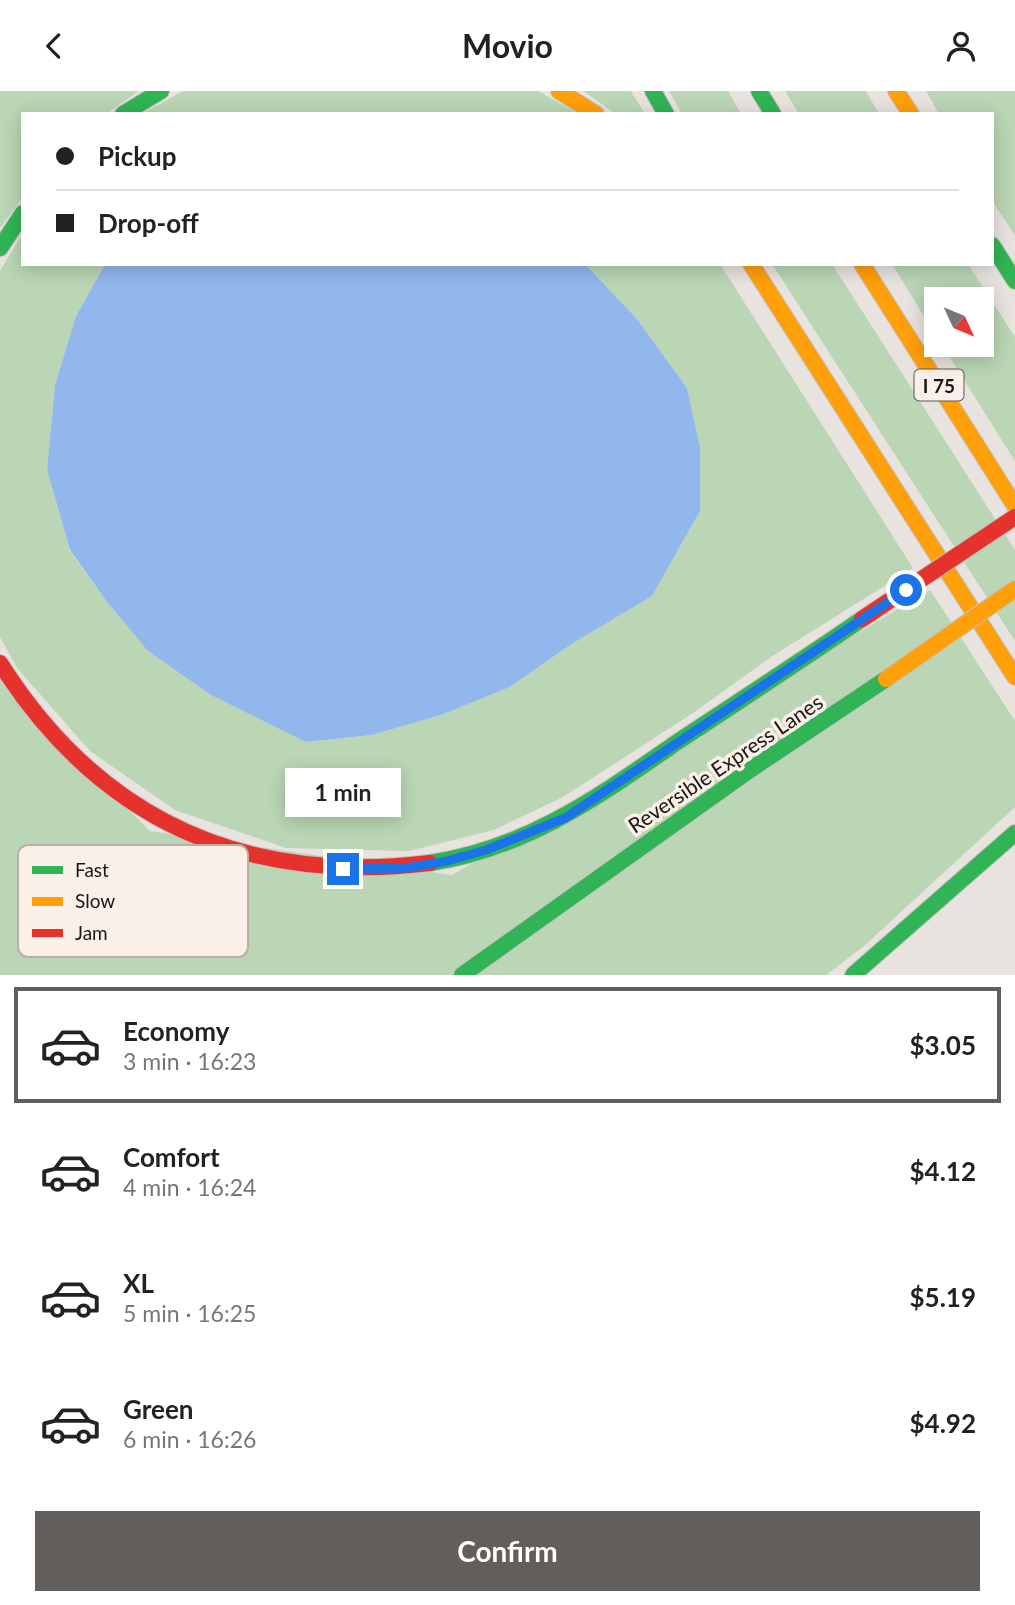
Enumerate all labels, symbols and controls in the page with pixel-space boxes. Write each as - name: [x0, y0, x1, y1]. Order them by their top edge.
- text: Movio: [462, 26, 553, 65]
- icon: back: [35, 27, 73, 65]
- icon: person: [942, 27, 980, 65]
- text: Pickup: [98, 140, 177, 172]
- text: Drop-off: [98, 207, 199, 239]
- north arrow: [924, 287, 994, 357]
- map controls: [924, 287, 994, 357]
- road number: I 75: [914, 369, 964, 401]
- route start: [890, 574, 922, 606]
- street label: Reversible Express Lanes: [623, 689, 827, 837]
- callout: 1 min: [285, 767, 401, 817]
- text: 1 min: [314, 778, 372, 806]
- legend: [18, 845, 248, 957]
- route end: [327, 853, 359, 885]
- text: Fast: [75, 858, 109, 881]
- text: Slow: [75, 889, 115, 912]
- text: Jam: [75, 921, 108, 944]
- icon: car: [39, 1014, 102, 1077]
- text: Economy: [123, 1015, 229, 1047]
- text: $3.05: [910, 1029, 976, 1061]
- text: 3 min · 16:23: [123, 1047, 256, 1075]
- icon: car: [39, 1140, 102, 1203]
- text: Comfort: [123, 1141, 220, 1173]
- text: $4.12: [910, 1155, 976, 1187]
- text: 4 min · 16:24: [123, 1173, 256, 1201]
- icon: car: [39, 1266, 102, 1329]
- text: XL: [123, 1267, 154, 1299]
- text: $5.19: [910, 1281, 976, 1313]
- text: 5 min · 16:25: [123, 1299, 256, 1327]
- icon: car: [39, 1392, 102, 1455]
- text: Green: [123, 1393, 193, 1425]
- text: $4.92: [910, 1407, 976, 1439]
- text: 6 min · 16:26: [123, 1425, 256, 1453]
- button: Confirm: [35, 1511, 980, 1591]

